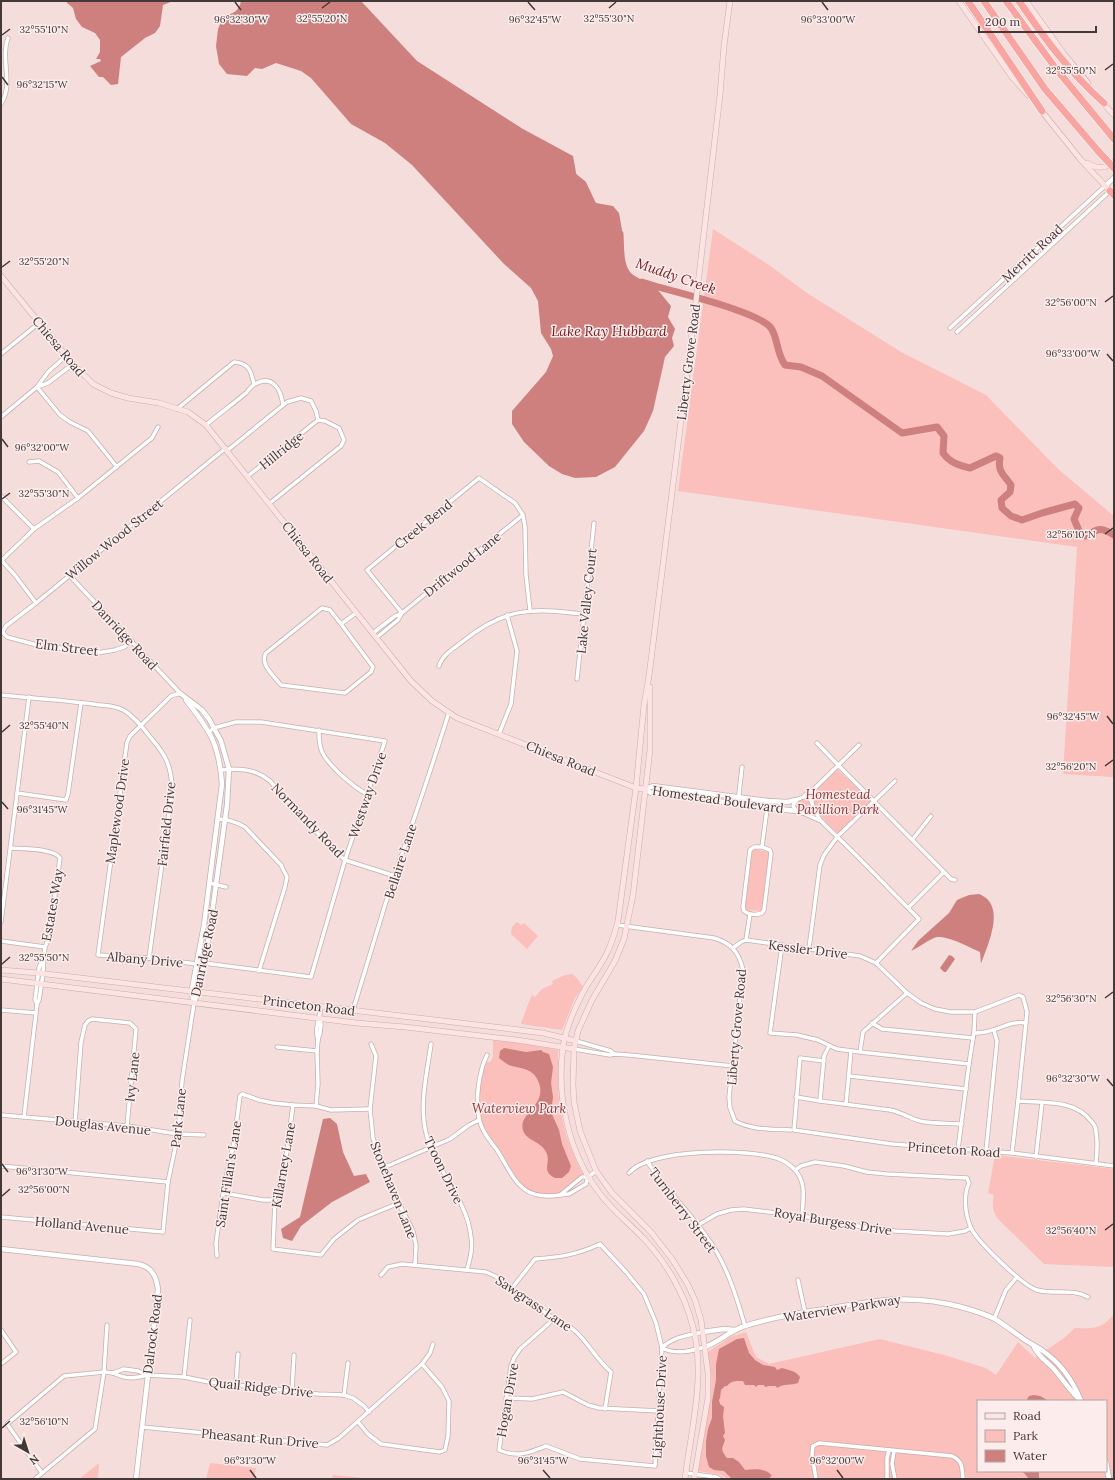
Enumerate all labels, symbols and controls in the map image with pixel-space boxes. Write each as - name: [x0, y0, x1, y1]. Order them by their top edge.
- scale bar: [979, 8, 1096, 34]
- text: 32°55'20"N: [297, 12, 348, 25]
- text: 32°55'30"N: [584, 12, 635, 25]
- text: 96°32'30"W: [214, 13, 269, 26]
- text: 96°32'45"W: [509, 13, 562, 26]
- text: 96°33'00"W: [801, 13, 856, 26]
- text: 200 m: [985, 14, 1021, 29]
- text: 32°55'10"N: [20, 23, 69, 36]
- text: 32°55'50"N: [1046, 64, 1097, 77]
- text: 96°32'15"W: [16, 78, 69, 91]
- street label: Merritt Road: [998, 220, 1067, 286]
- water label: Muddy Creek: [633, 254, 719, 298]
- text: 32°55'20"N: [19, 255, 70, 268]
- text: 32°56'00"N: [1045, 296, 1097, 309]
- street label: Liberty Grove Road: [673, 303, 704, 421]
- street label: Chiesa Road: [28, 313, 89, 380]
- water label: Lake Ray Hubbard: [551, 322, 667, 340]
- text: 96°33'00"W: [1046, 347, 1101, 360]
- street label: Hillridge: [256, 427, 307, 473]
- text: 96°32'00"W: [15, 441, 70, 454]
- text: 32°55'30"N: [19, 487, 70, 500]
- street label: Willow Wood Street: [62, 495, 166, 584]
- street label: Creek Bend: [391, 496, 456, 553]
- street label: Chiesa Road: [278, 518, 337, 587]
- street label: Driftwood Lane: [420, 528, 505, 601]
- text: 32°56'10"N: [1046, 528, 1096, 541]
- street label: Lake Valley Court: [572, 547, 601, 655]
- street label: Danridge Road: [88, 597, 161, 674]
- street label: Elm Street: [34, 635, 100, 660]
- text: 96°32'45"W: [1047, 710, 1100, 723]
- text: 32°55'40"N: [19, 719, 69, 732]
- street label: Chiesa Road: [523, 737, 598, 780]
- street label: Westway Drive: [345, 750, 390, 841]
- street label: Maplewood Drive: [102, 757, 133, 865]
- text: 32°56'20"N: [1046, 760, 1097, 773]
- street label: Normandy Road: [268, 779, 348, 861]
- street label: Fairfield Drive: [154, 781, 179, 867]
- street label: Homestead Boulevard: [651, 782, 785, 817]
- park label: Homestead Pavillion Park: [797, 786, 880, 818]
- text: 96°31'45"W: [17, 803, 68, 816]
- street label: Bellaire Lane: [380, 821, 421, 901]
- street label: Estates Way: [38, 867, 67, 943]
- street label: Danridge Road: [187, 908, 222, 998]
- street label: Kessler Drive: [767, 936, 849, 963]
- street label: Albany Drive: [105, 948, 184, 971]
- text: 32°55'50"N: [19, 951, 70, 964]
- street label: Liberty Grove Road: [723, 968, 750, 1086]
- street label: Princeton Road: [262, 991, 356, 1020]
- text: 32°56'30"N: [1045, 992, 1097, 1005]
- street label: Ivy Lane: [121, 1051, 144, 1103]
- text: 96°32'30"W: [1046, 1072, 1101, 1085]
- street label: Park Lane: [167, 1087, 190, 1149]
- park label: Waterview Park: [472, 1100, 566, 1117]
- street label: Douglas Avenue: [54, 1112, 152, 1139]
- street label: Saint Fillan's Lane: [212, 1120, 245, 1229]
- street label: Killarney Lane: [268, 1121, 299, 1209]
- street label: Troon Drive: [420, 1134, 467, 1207]
- street label: Princeton Road: [907, 1138, 1001, 1161]
- street label: Stonehaven Lane: [366, 1139, 421, 1241]
- street label: Turnberry Street: [645, 1164, 720, 1256]
- text: 96°31'30"W: [16, 1165, 69, 1178]
- text: 32°56'00"N: [18, 1183, 70, 1196]
- street label: Royal Burgess Drive: [773, 1204, 893, 1239]
- street label: Holland Avenue: [34, 1213, 130, 1238]
- text: 32°56'40"N: [1046, 1224, 1097, 1237]
- street label: Sawgrass Lane: [492, 1272, 575, 1335]
- street label: Waterview Parkway: [782, 1291, 902, 1326]
- street label: Dalrock Road: [139, 1293, 166, 1375]
- street label: Lighthouse Drive: [648, 1355, 671, 1459]
- street label: Hogan Drive: [493, 1362, 522, 1439]
- street label: Quail Ridge Drive: [208, 1374, 314, 1401]
- legend: [977, 1400, 1107, 1472]
- text: Road: [1013, 1408, 1041, 1423]
- text: 32°56'10"N: [19, 1415, 69, 1428]
- street label: Pheasant Run Drive: [200, 1425, 319, 1452]
- text: Park: [1013, 1428, 1039, 1443]
- north arrow: [8, 1432, 48, 1472]
- text: Water: [1013, 1448, 1048, 1463]
- text: N: [26, 1452, 42, 1468]
- text: 96°31'30"W: [224, 1454, 277, 1467]
- text: 96°31'45"W: [518, 1454, 569, 1467]
- text: 96°32'00"W: [810, 1454, 865, 1467]

